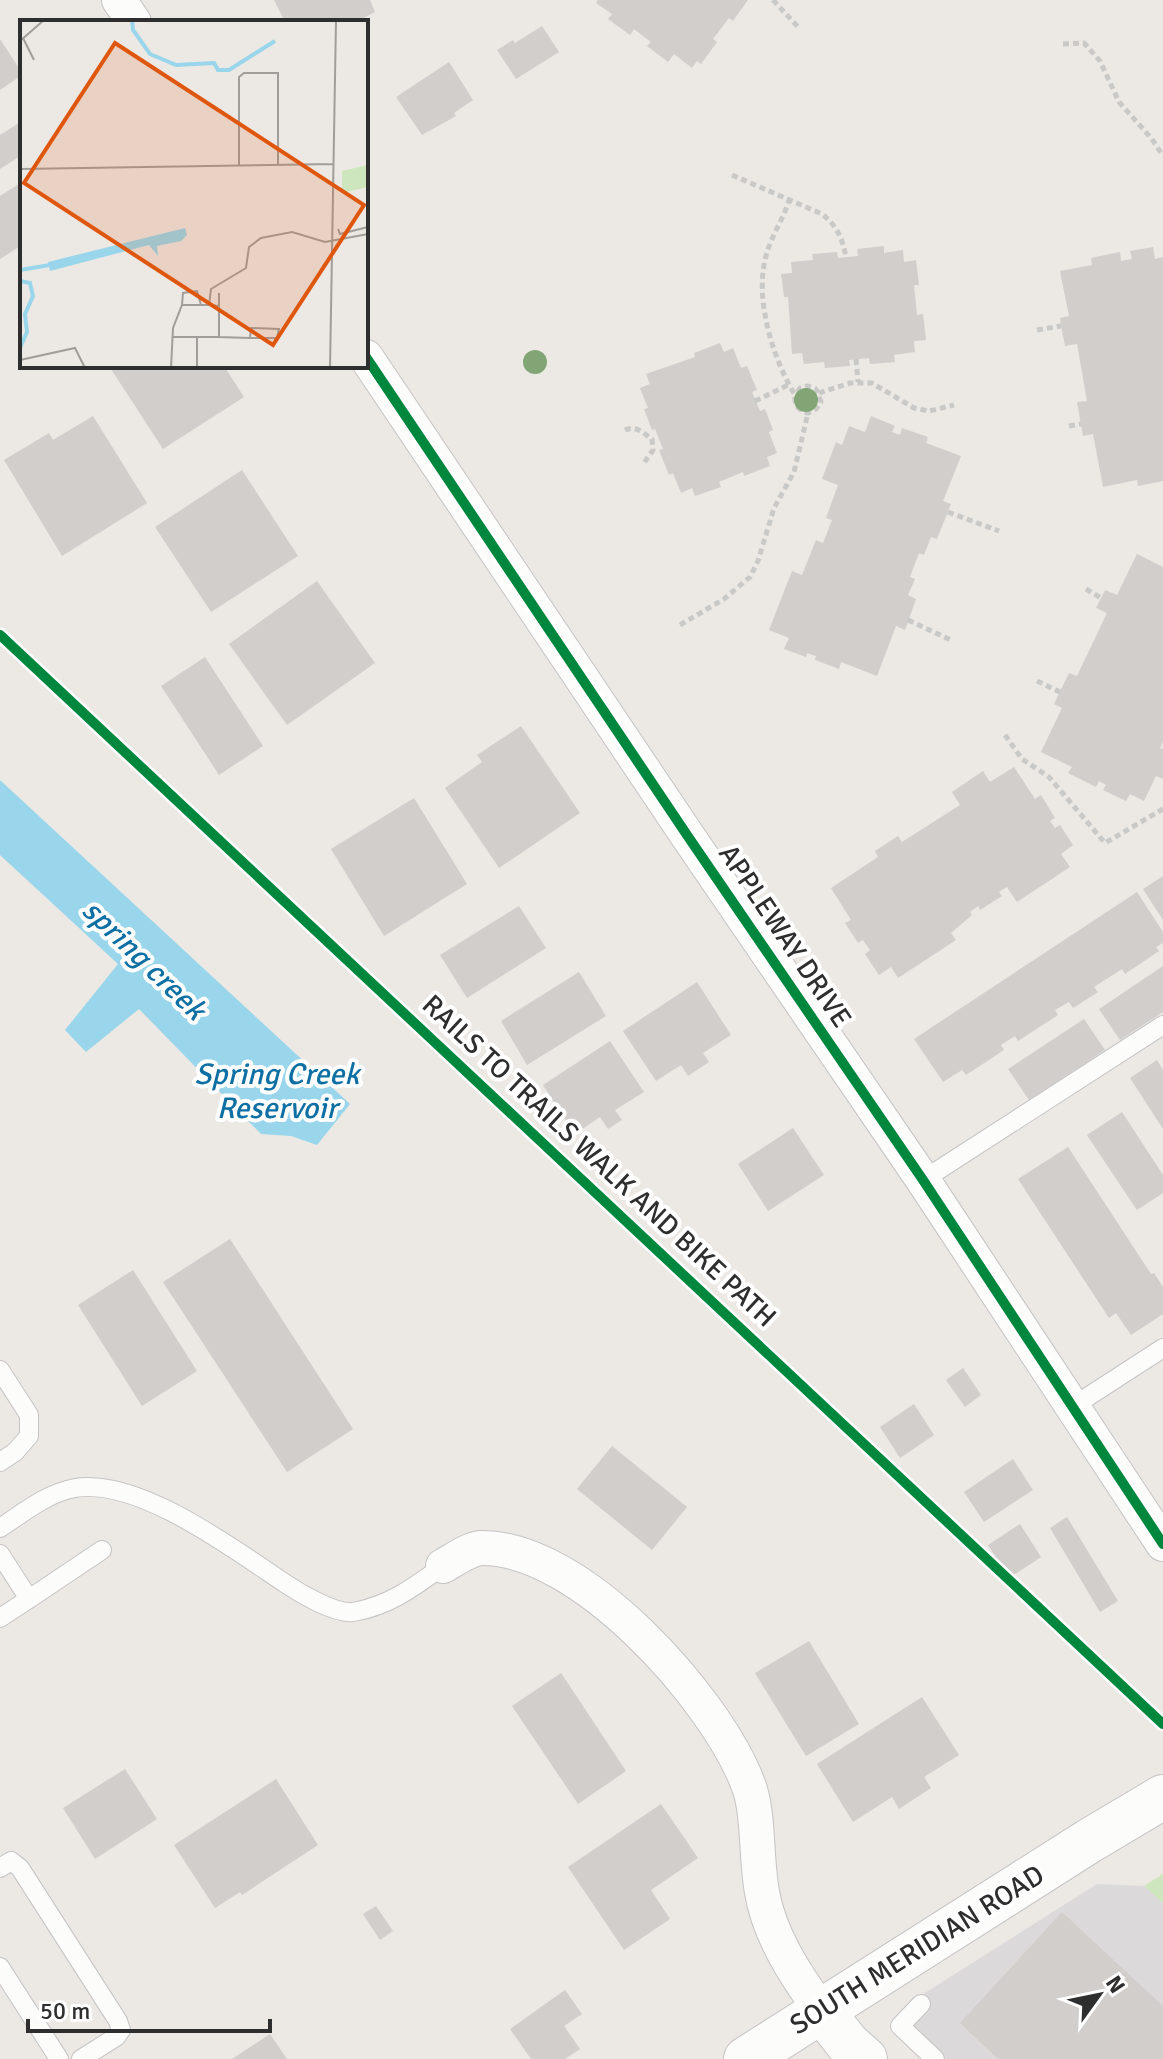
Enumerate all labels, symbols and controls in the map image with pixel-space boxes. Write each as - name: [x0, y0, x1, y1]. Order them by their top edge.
- inset map: [20, 20, 368, 368]
- street label: APPLEWAY DRIVE: [711, 838, 859, 1034]
- water label: spring creek: [75, 892, 216, 1030]
- street label: RAILS TO TRAILS WALK AND BIKE PATH: [415, 988, 783, 1334]
- water label: Spring Creek Reservoir: [195, 1056, 362, 1127]
- street label: SOUTH MERIDIAN ROAD: [784, 1858, 1050, 2042]
- north arrow: [1059, 1955, 1139, 2035]
- text: N: [1100, 1971, 1131, 1998]
- scale bar: [28, 1983, 270, 2033]
- text: 50 m: [40, 1996, 90, 2026]

